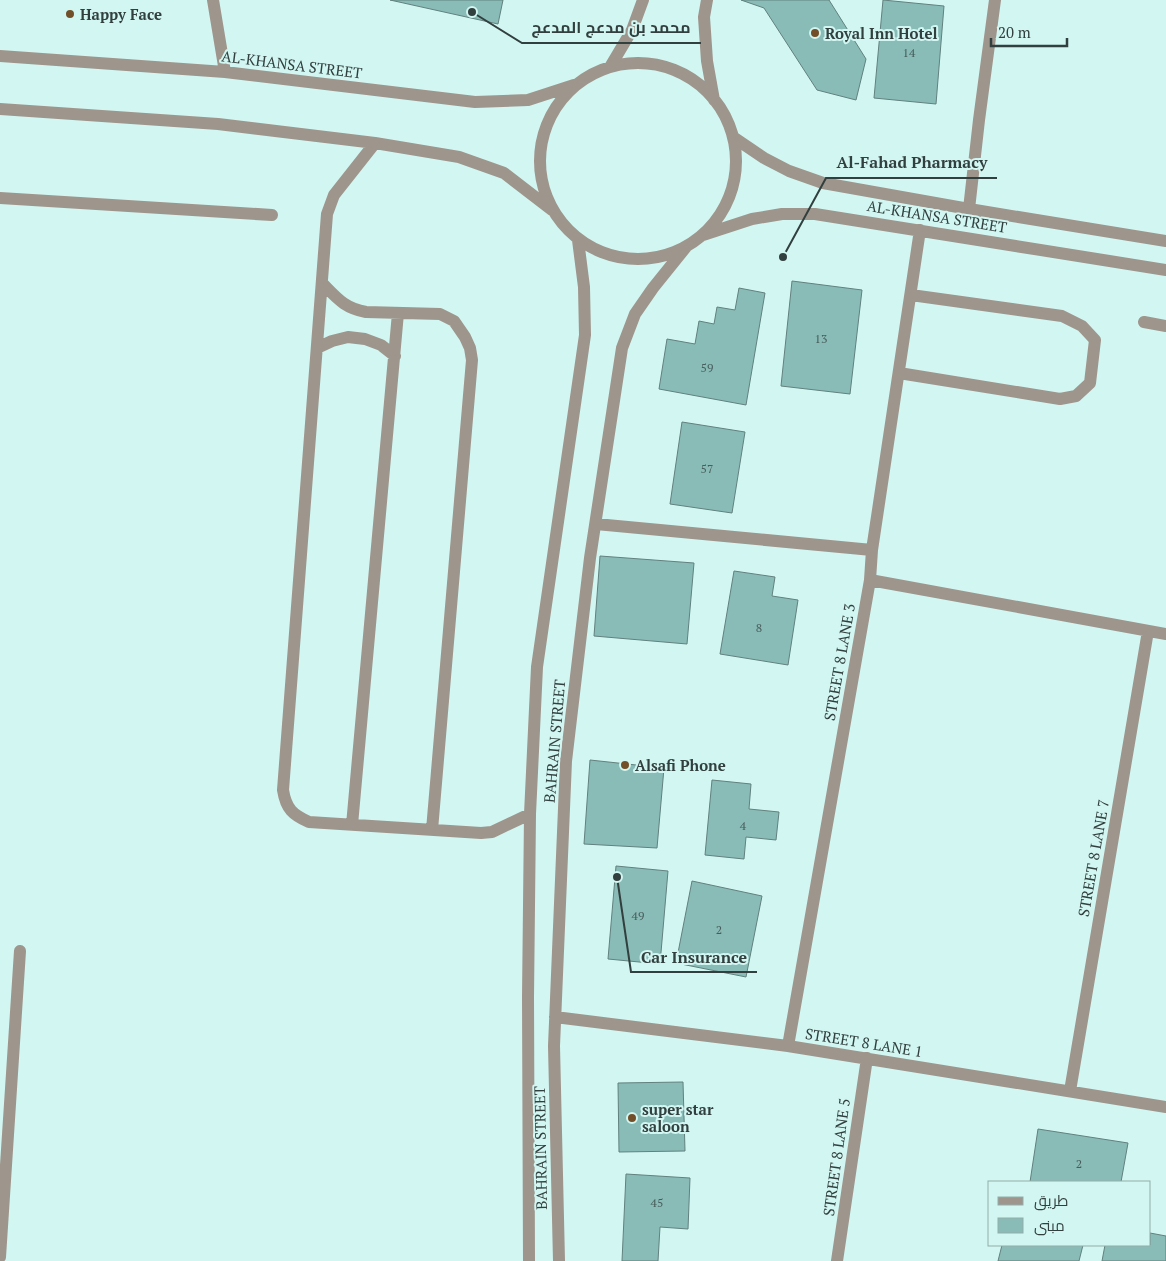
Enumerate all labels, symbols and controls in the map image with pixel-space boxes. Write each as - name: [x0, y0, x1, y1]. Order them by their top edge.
- place label: Happy Face: [80, 4, 162, 24]
- marker: Happy Face: [64, 8, 76, 20]
- callout: محمد بن مدعج المدعج: [522, 12, 701, 43]
- scale bar: [991, 15, 1067, 47]
- text: محمد بن مدعج المدعج: [531, 16, 691, 38]
- text: 20 m: [998, 22, 1031, 42]
- place label: Royal Inn Hotel: [825, 23, 937, 43]
- marker: Royal Inn Hotel: [809, 27, 821, 39]
- street label: AL-KHANSA STREET: [221, 45, 363, 83]
- house number: 14: [903, 45, 916, 60]
- callout: Al-Fahad Pharmacy: [826, 147, 997, 178]
- text: Al-Fahad Pharmacy: [837, 151, 988, 173]
- street label: AL-KHANSA STREET: [866, 195, 1008, 237]
- house number: 13: [815, 331, 827, 346]
- house number: 59: [701, 360, 713, 375]
- house number: 57: [701, 461, 713, 476]
- street label: STREET 8 LANE 3: [819, 602, 859, 722]
- house number: 8: [756, 620, 762, 635]
- street label: BAHRAIN STREET: [539, 678, 569, 804]
- place label: Alsafi Phone: [635, 755, 726, 775]
- marker: Alsafi Phone: [619, 759, 631, 771]
- street label: STREET 8 LANE 7: [1073, 798, 1113, 918]
- house number: 4: [740, 818, 747, 833]
- house number: 49: [632, 908, 644, 923]
- house number: 2: [716, 922, 722, 937]
- callout: Car Insurance: [631, 941, 757, 972]
- text: Car Insurance: [641, 946, 748, 968]
- street label: STREET 8 LANE 1: [804, 1023, 924, 1061]
- street label: BAHRAIN STREET: [529, 1086, 551, 1210]
- street label: STREET 8 LANE 5: [818, 1097, 854, 1217]
- place label: super star saloon: [642, 1099, 714, 1136]
- marker: super star saloon: [626, 1112, 638, 1124]
- house number: 2: [1076, 1156, 1082, 1171]
- legend: [988, 1181, 1151, 1246]
- text: طريق: [1034, 1190, 1068, 1211]
- house number: 45: [651, 1195, 663, 1210]
- text: مبنى: [1034, 1215, 1065, 1236]

